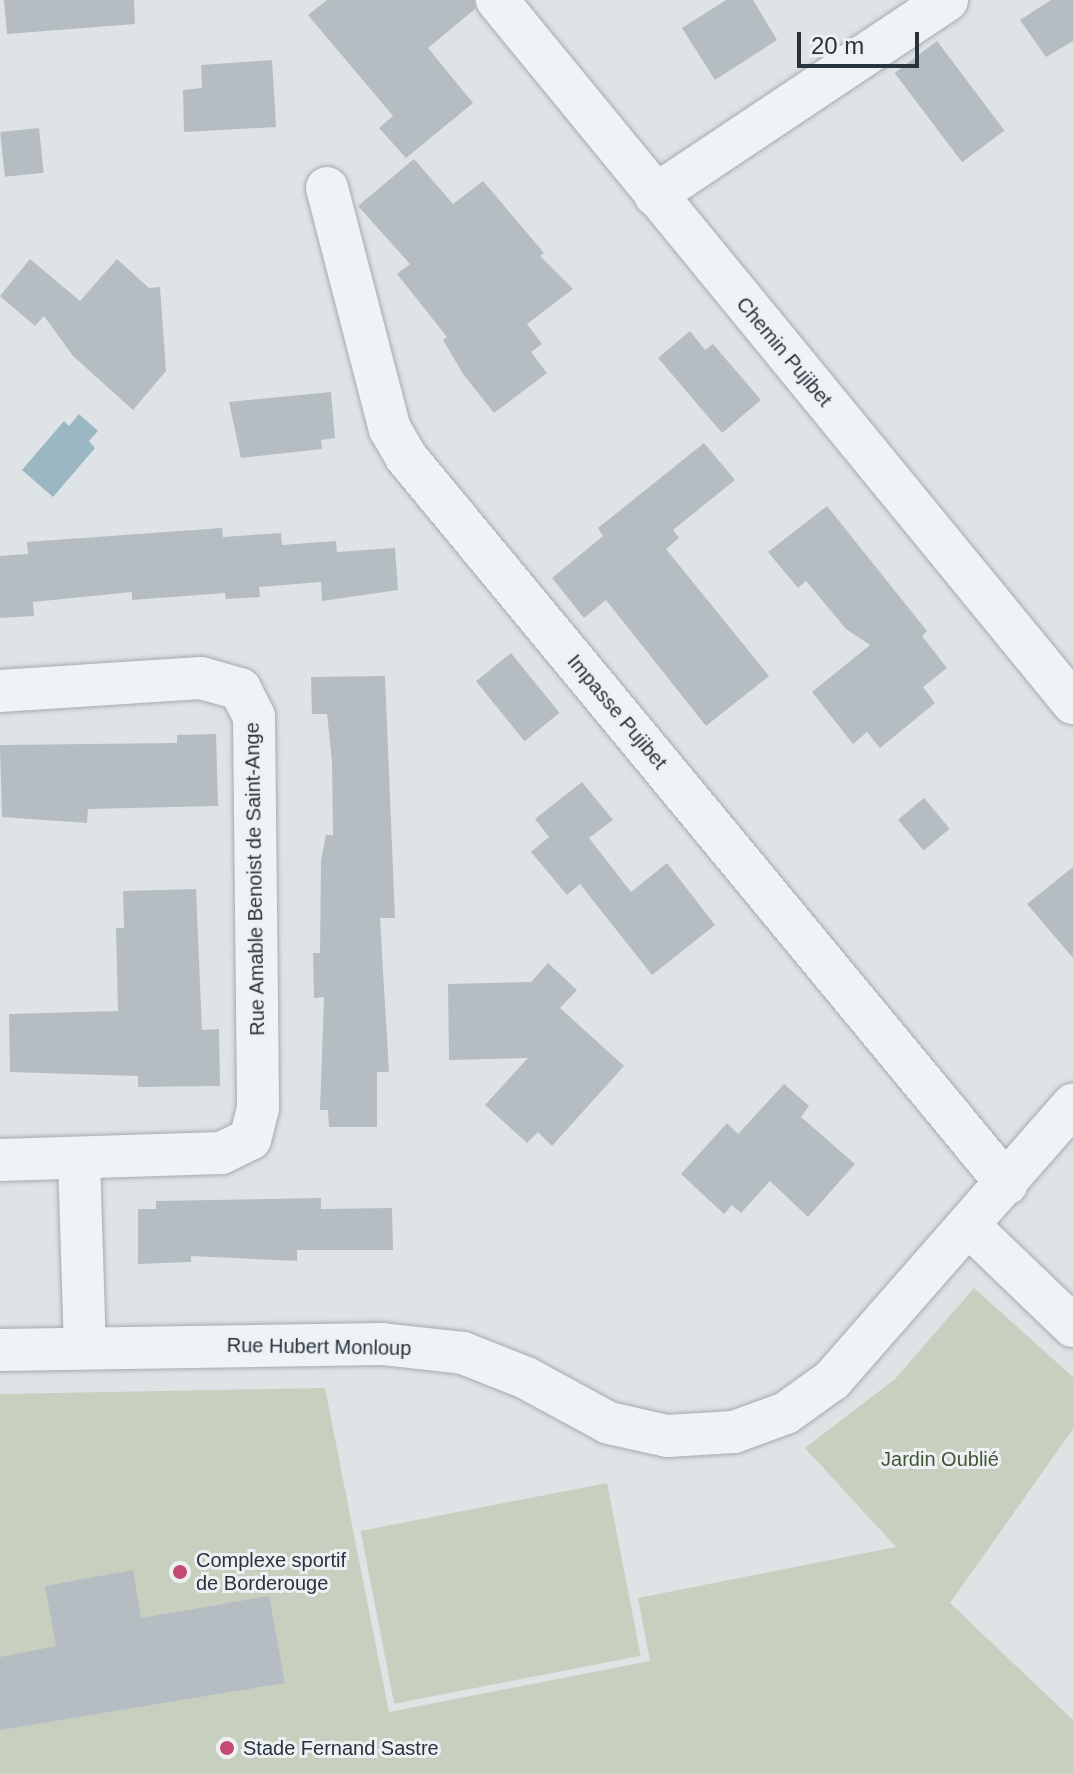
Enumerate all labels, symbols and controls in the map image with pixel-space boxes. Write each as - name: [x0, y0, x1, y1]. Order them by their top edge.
- scale bar: [801, 16, 923, 66]
- text: 20 m: [811, 32, 864, 59]
- street label: Chemin Pujibet: [731, 292, 837, 412]
- street label: Impasse Pujibet: [562, 650, 672, 774]
- street label: Rue Amable Benoist de Saint-Ange: [240, 721, 270, 1037]
- street label: Rue Hubert Monloup: [227, 1333, 411, 1361]
- park label: Jardin Oublié: [881, 1447, 999, 1471]
- place label: Complexe sportif de Borderouge: [196, 1548, 346, 1595]
- marker: Complexe sportif de Borderouge: [171, 1563, 189, 1581]
- place label: Stade Fernand Sastre: [243, 1736, 439, 1760]
- marker: Stade Fernand Sastre: [218, 1739, 236, 1757]

